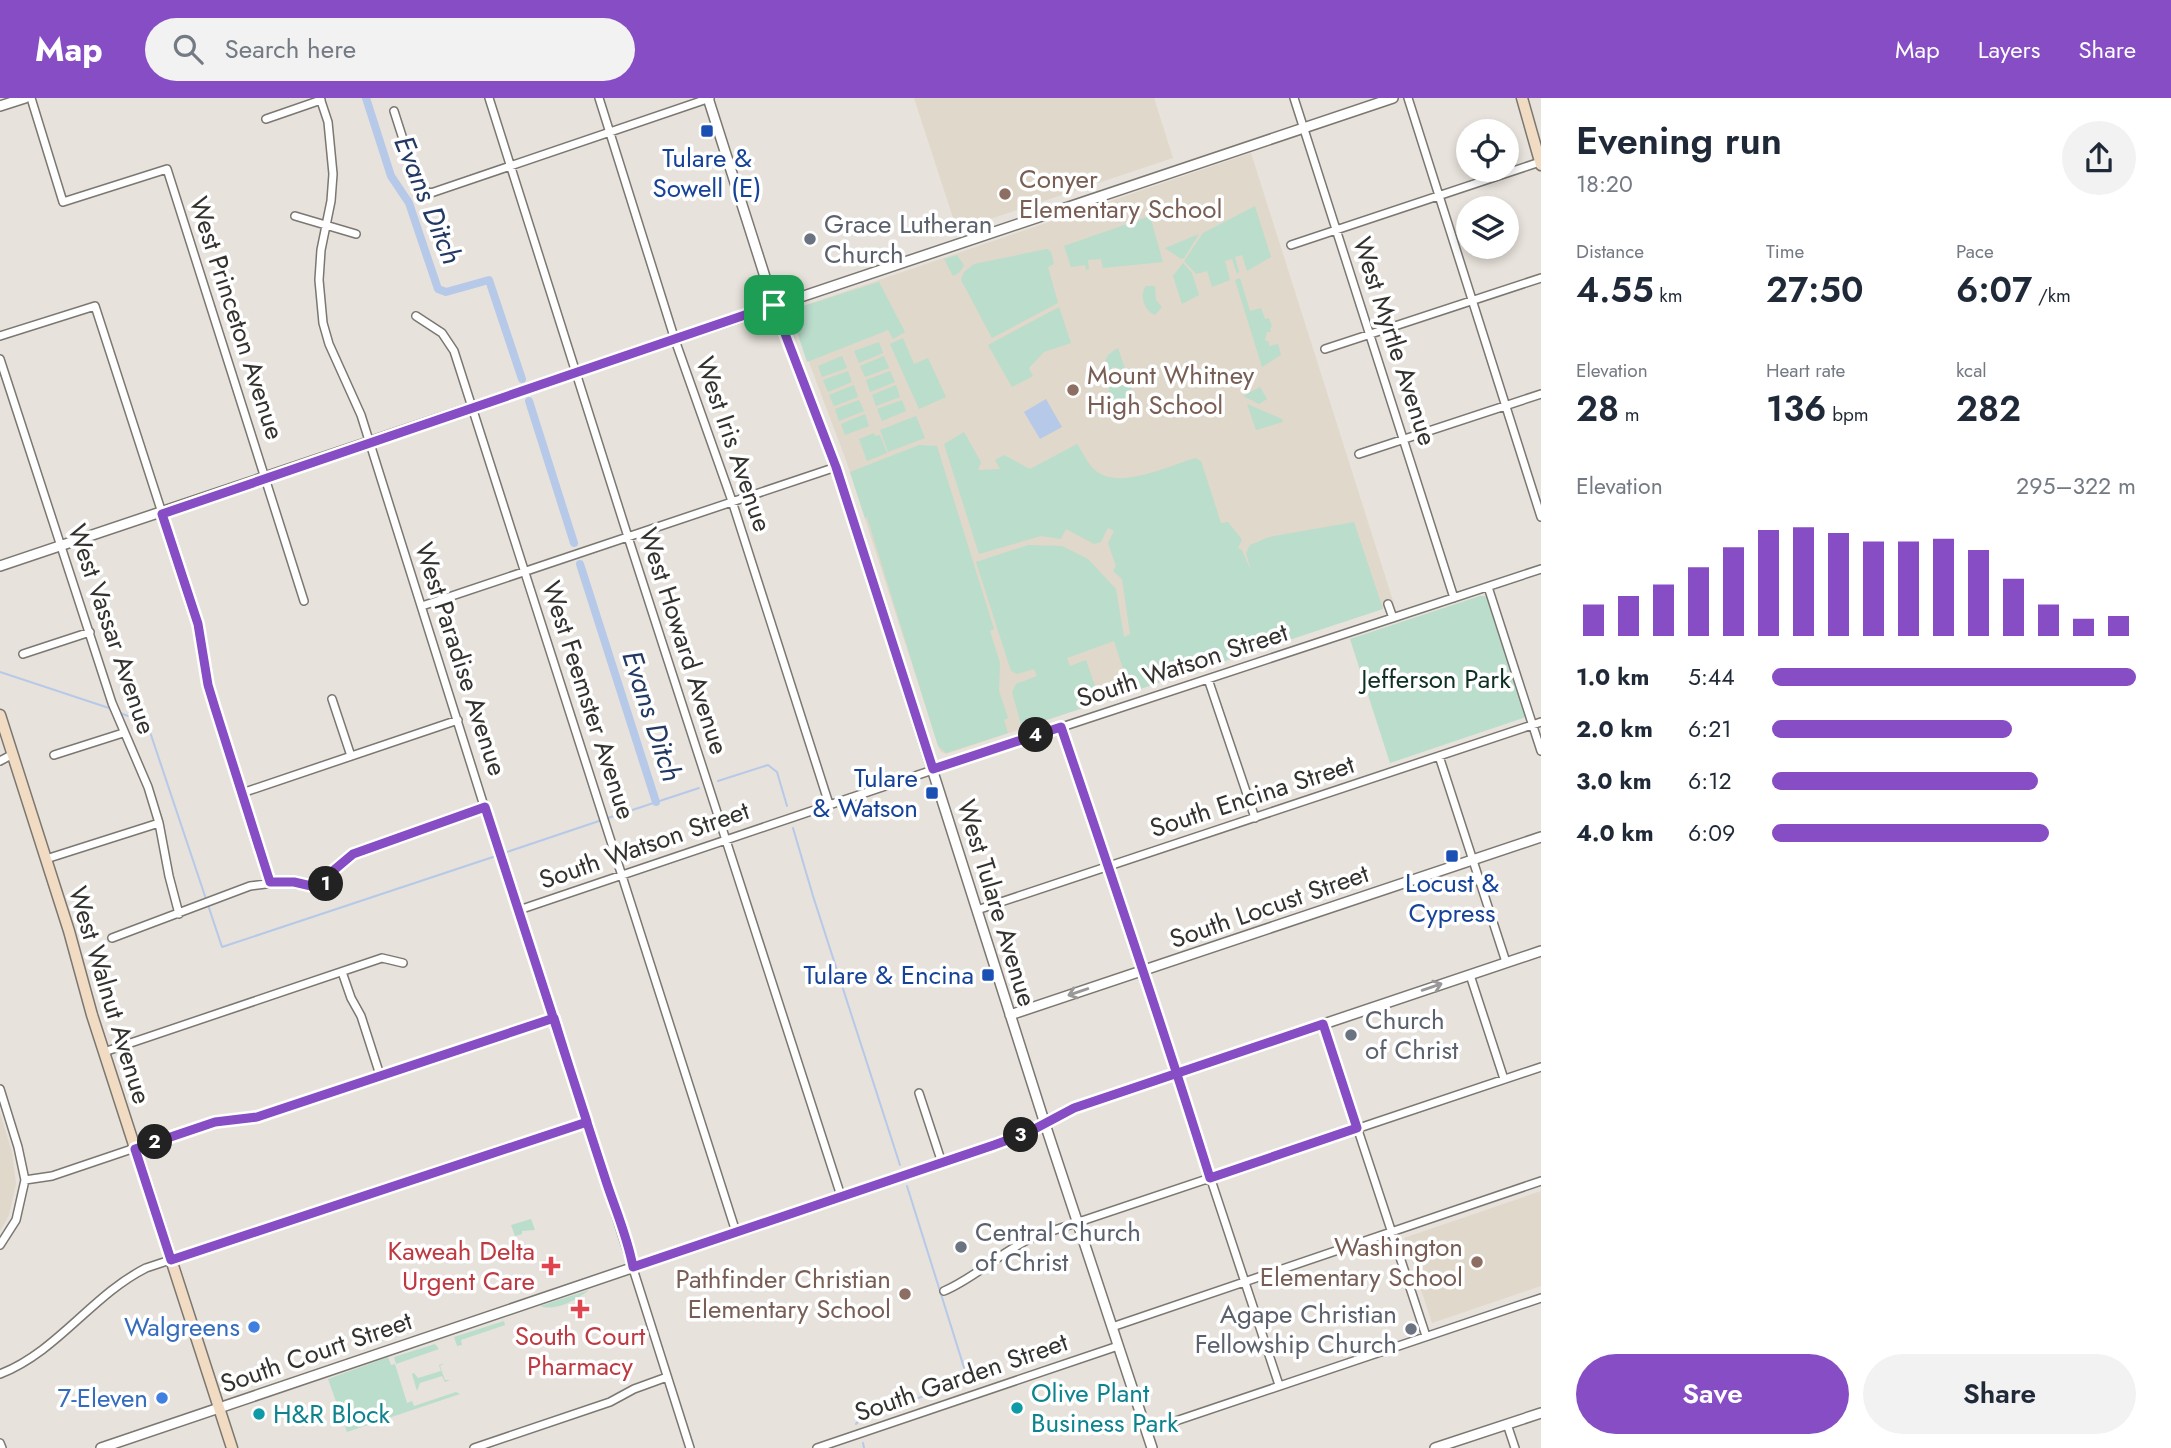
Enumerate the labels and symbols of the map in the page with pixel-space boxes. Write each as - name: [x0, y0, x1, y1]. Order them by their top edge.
- marker: Tulare & Sowell (E): [699, 123, 715, 139]
- water label: Evans Ditch: [384, 130, 472, 270]
- place label: Tulare & Sowell (E): [653, 139, 761, 207]
- place label: Conyer Elementary School: [1019, 160, 1222, 228]
- marker: Conyer Elementary School: [997, 186, 1013, 202]
- street label: West Princeton Avenue: [180, 192, 294, 444]
- place label: Grace Lutheran Church: [824, 205, 992, 273]
- marker: Grace Lutheran Church: [802, 231, 818, 247]
- street label: West Myrtle Avenue: [1343, 232, 1447, 450]
- pin: [744, 275, 804, 335]
- street label: West Iris Avenue: [686, 351, 782, 537]
- place label: Mount Whitney High School: [1087, 356, 1255, 424]
- marker: Mount Whitney High School: [1065, 382, 1081, 398]
- street label: West Vassar Avenue: [58, 519, 166, 739]
- street label: West Howard Avenue: [629, 523, 739, 759]
- street label: West Paradise Avenue: [405, 537, 517, 781]
- street label: West Feemster Avenue: [533, 576, 645, 824]
- street label: South Watson Street: [1072, 613, 1293, 717]
- water label: Evans Ditch: [612, 645, 692, 787]
- park label: Jefferson Park: [1358, 660, 1511, 698]
- pin: 4: [1018, 718, 1054, 752]
- street label: South Encina Street: [1145, 745, 1360, 847]
- place label: Tulare & Watson: [812, 759, 918, 827]
- marker: Tulare & Watson: [924, 785, 940, 801]
- street label: South Watson Street: [534, 791, 755, 899]
- street label: West Tulare Avenue: [947, 795, 1047, 1011]
- marker: Locust & Cypress: [1444, 848, 1460, 864]
- street label: South Locust Street: [1164, 854, 1374, 958]
- place label: Locust & Cypress: [1405, 864, 1499, 932]
- pin: 1: [308, 866, 344, 902]
- street label: West Walnut Avenue: [59, 882, 161, 1108]
- place label: Tulare & Encina: [803, 956, 974, 994]
- marker: Tulare & Encina: [980, 967, 996, 983]
- one-way arrow: [1421, 980, 1443, 992]
- one-way arrow: [1067, 987, 1089, 999]
- place label: Church of Christ: [1365, 1001, 1459, 1069]
- marker: Church of Christ: [1343, 1027, 1359, 1043]
- pin: 3: [1004, 1118, 1038, 1152]
- pin: 2: [138, 1124, 172, 1160]
- place label: Central Church of Christ: [975, 1213, 1141, 1281]
- place label: Washington Elementary School: [1260, 1228, 1463, 1296]
- place label: Kaweah Delta Urgent Care: [388, 1232, 535, 1300]
- marker: Central Church of Christ: [953, 1239, 969, 1255]
- marker: Washington Elementary School: [1469, 1254, 1485, 1270]
- marker: Kaweah Delta Urgent Care: [541, 1256, 561, 1276]
- place label: Pathfinder Christian Elementary School: [676, 1260, 891, 1328]
- marker: Pathfinder Christian Elementary School: [897, 1286, 913, 1302]
- place label: Agape Christian Fellowship Church: [1195, 1295, 1397, 1363]
- street label: South Court Street: [215, 1301, 418, 1403]
- marker: South Court Pharmacy: [572, 1301, 588, 1317]
- place label: Walgreens: [124, 1308, 240, 1346]
- place label: South Court Pharmacy: [515, 1317, 646, 1385]
- marker: Walgreens: [246, 1319, 262, 1335]
- marker: Agape Christian Fellowship Church: [1403, 1321, 1419, 1337]
- street label: South Garden Street: [849, 1322, 1073, 1431]
- place label: Olive Plant Business Park: [1031, 1374, 1179, 1442]
- place label: 7-Eleven: [58, 1379, 148, 1417]
- marker: 7-Eleven: [154, 1390, 170, 1406]
- place label: H&R Block: [273, 1395, 391, 1433]
- marker: Olive Plant Business Park: [1009, 1400, 1025, 1416]
- marker: H&R Block: [251, 1406, 267, 1422]

